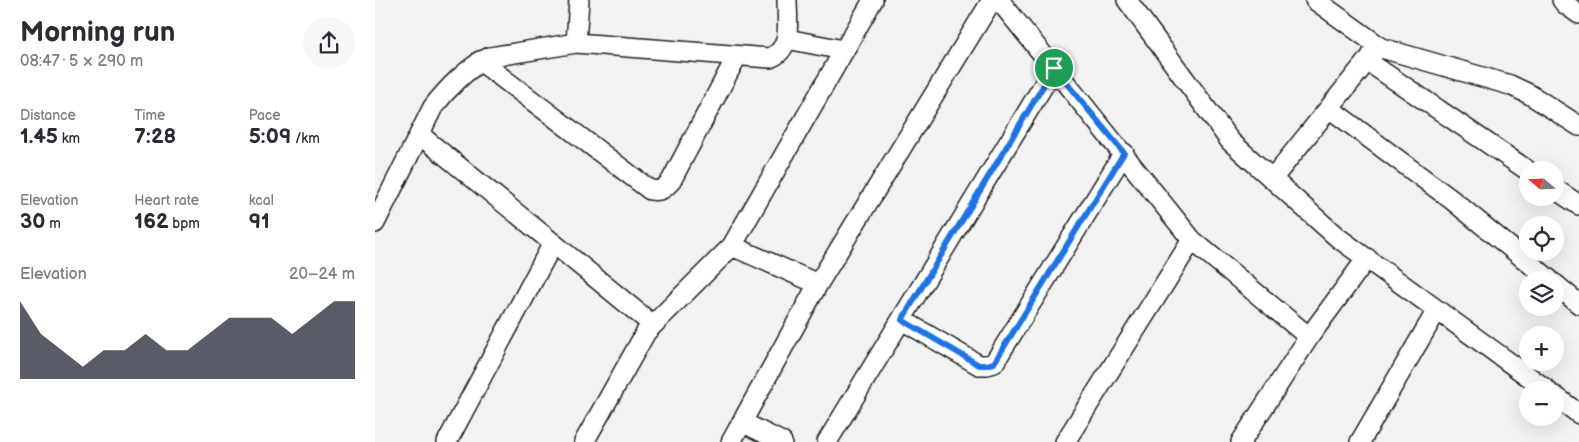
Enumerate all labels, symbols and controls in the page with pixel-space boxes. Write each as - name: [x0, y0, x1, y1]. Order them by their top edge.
- text: Morning run: [20, 16, 175, 49]
- button: share: [303, 17, 355, 69]
- pin: [1033, 47, 1075, 89]
- text: 08:47 · 5 × 290 m: [20, 52, 143, 71]
- icon: arrive: [1040, 54, 1068, 82]
- text: Distance: [20, 107, 76, 124]
- text: Time: [134, 107, 165, 124]
- text: Pace: [249, 107, 281, 124]
- text: 1.45: [20, 124, 58, 149]
- text: 7:28: [134, 124, 176, 149]
- text: 5:09: [249, 124, 291, 149]
- text: km: [58, 130, 80, 147]
- text: /km: [291, 130, 320, 147]
- north arrow: [1519, 161, 1564, 206]
- map controls: [1519, 161, 1564, 426]
- text: Elevation: [20, 192, 78, 209]
- text: Heart rate: [134, 192, 199, 209]
- text: kcal: [249, 192, 274, 209]
- text: 30: [20, 209, 45, 234]
- text: 162: [134, 209, 168, 234]
- text: 91: [249, 209, 270, 234]
- text: m: [45, 215, 61, 232]
- text: bpm: [168, 215, 200, 232]
- button: locate: [1519, 216, 1564, 261]
- text: Elevation: [20, 265, 87, 284]
- text: 20–24 m: [289, 265, 355, 284]
- button: layers: [1519, 271, 1564, 316]
- button: +: [1519, 326, 1564, 371]
- button: −: [1519, 381, 1564, 426]

